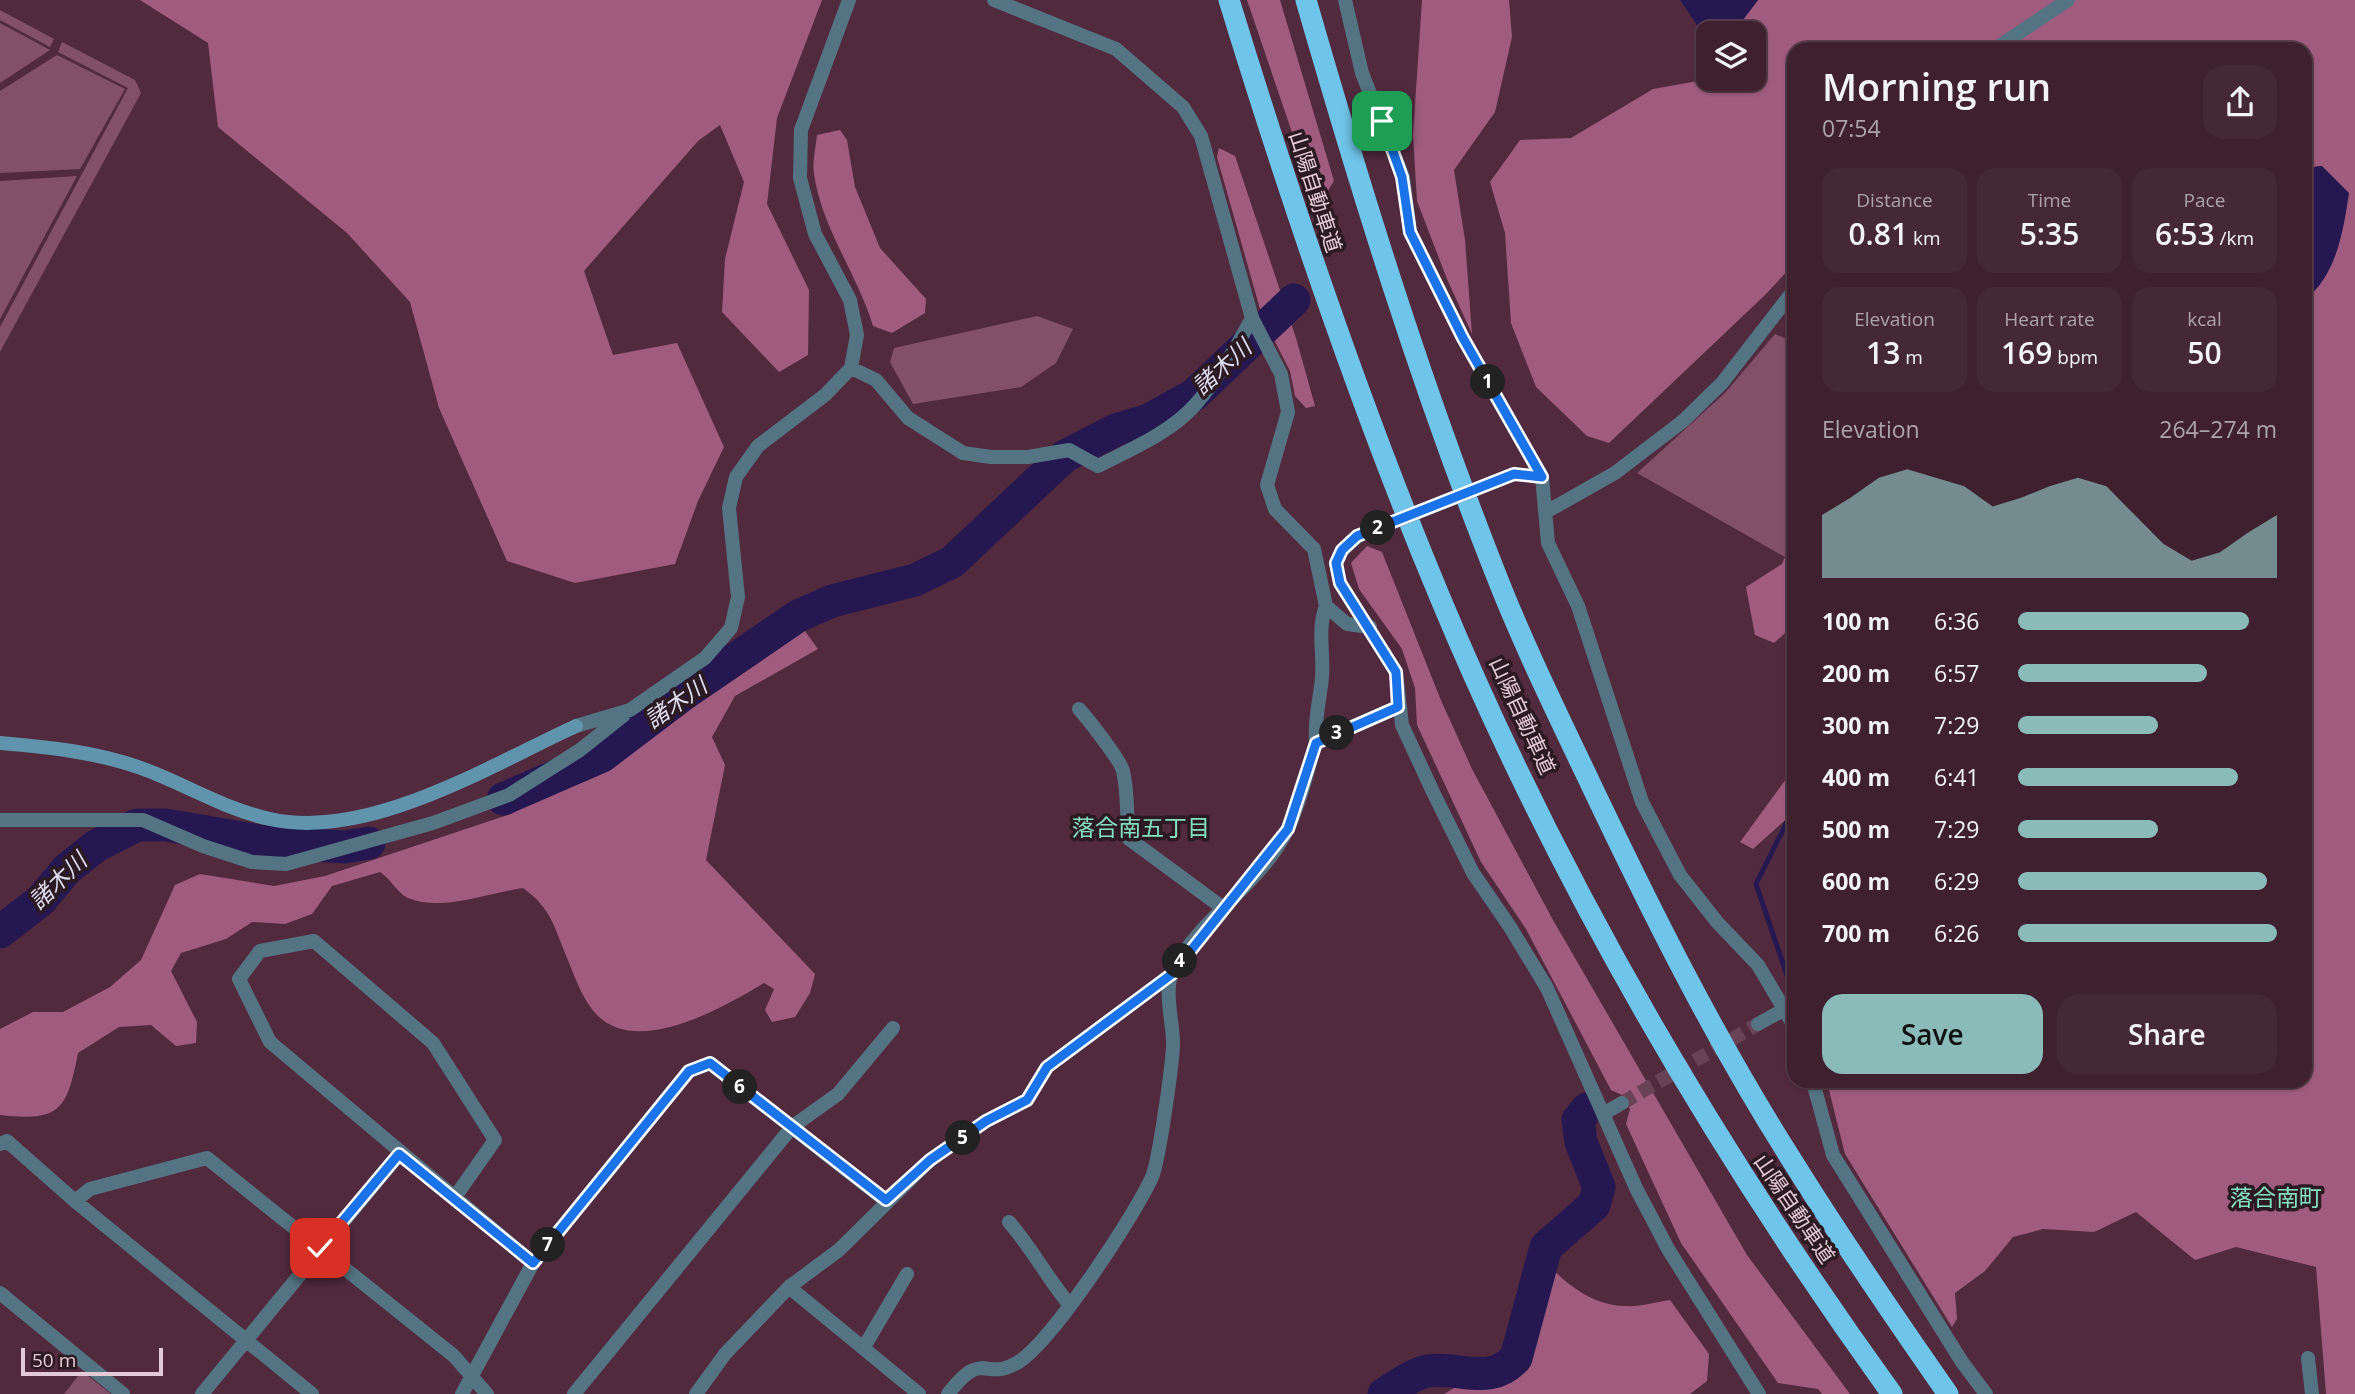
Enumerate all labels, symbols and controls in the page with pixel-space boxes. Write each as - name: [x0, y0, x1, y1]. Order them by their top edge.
- map controls: [1696, 21, 1766, 91]
- button: layers: [1696, 21, 1766, 91]
- text: Morning run: [1822, 60, 2051, 112]
- button: share: [2203, 65, 2277, 139]
- pin: [1352, 91, 1412, 151]
- icon: arrive: [1363, 102, 1401, 140]
- text: 07:54: [1822, 112, 1881, 144]
- street label: 山陽自動車道: [1283, 127, 1349, 256]
- text: Distance: [1856, 187, 1933, 213]
- text: Time: [2028, 187, 2071, 213]
- text: Pace: [2184, 187, 2225, 213]
- text: 0.81: [1848, 213, 1908, 254]
- text: 5:35: [2020, 213, 2079, 254]
- text: 6:53: [2155, 213, 2215, 254]
- text: km: [1908, 225, 1941, 251]
- text: /km: [2215, 225, 2254, 251]
- text: Elevation: [1854, 306, 1935, 332]
- text: Heart rate: [2004, 306, 2095, 332]
- text: kcal: [2187, 306, 2222, 332]
- water label: 諸木川: [1185, 329, 1260, 401]
- text: 13: [1866, 332, 1900, 373]
- text: 169: [2001, 332, 2052, 373]
- text: 50: [2187, 332, 2222, 373]
- text: m: [1900, 344, 1923, 370]
- text: bpm: [2052, 344, 2098, 370]
- pin: 1: [1470, 364, 1506, 400]
- text: 1: [1482, 368, 1493, 394]
- text: Elevation: [1822, 413, 1920, 445]
- text: 264–274 m: [2159, 413, 2277, 445]
- pin: 2: [1360, 510, 1396, 546]
- text: 2: [1372, 514, 1383, 540]
- text: 100 m: [1822, 605, 1890, 637]
- text: 6:36: [1934, 605, 1980, 637]
- street label: 山陽自動車道: [1484, 653, 1562, 779]
- text: 200 m: [1822, 657, 1890, 689]
- text: 6:57: [1934, 657, 1980, 689]
- water label: 諸木川: [638, 668, 715, 735]
- text: 300 m: [1822, 709, 1890, 741]
- text: 7:29: [1934, 709, 1980, 741]
- pin: 3: [1320, 716, 1354, 750]
- text: 3: [1331, 719, 1342, 745]
- text: 400 m: [1822, 761, 1890, 793]
- text: 6:41: [1934, 761, 1980, 793]
- district label: 落合南五丁目: [1072, 811, 1210, 843]
- text: 500 m: [1822, 813, 1890, 845]
- text: 7:29: [1934, 813, 1980, 845]
- water label: 諸木川: [21, 843, 95, 916]
- text: 600 m: [1822, 865, 1890, 897]
- text: 6:29: [1934, 865, 1980, 897]
- text: 700 m: [1822, 917, 1890, 949]
- text: 6:26: [1934, 917, 1980, 949]
- pin: 4: [1162, 944, 1198, 978]
- text: 4: [1174, 947, 1185, 973]
- button: Save: [1822, 994, 2043, 1074]
- button: Share: [2057, 994, 2277, 1074]
- pin: 6: [722, 1070, 758, 1104]
- text: 6: [734, 1073, 745, 1099]
- pin: 5: [946, 1120, 981, 1156]
- text: 5: [957, 1124, 968, 1150]
- street label: 山陽自動車道: [1748, 1148, 1842, 1268]
- district label: 落合南町: [2230, 1181, 2322, 1213]
- pin: [290, 1218, 350, 1278]
- pin: 7: [530, 1228, 566, 1262]
- icon: check: [301, 1229, 339, 1267]
- text: 7: [542, 1231, 553, 1257]
- scale bar: [21, 1345, 163, 1377]
- text: 50 m: [32, 1347, 76, 1373]

